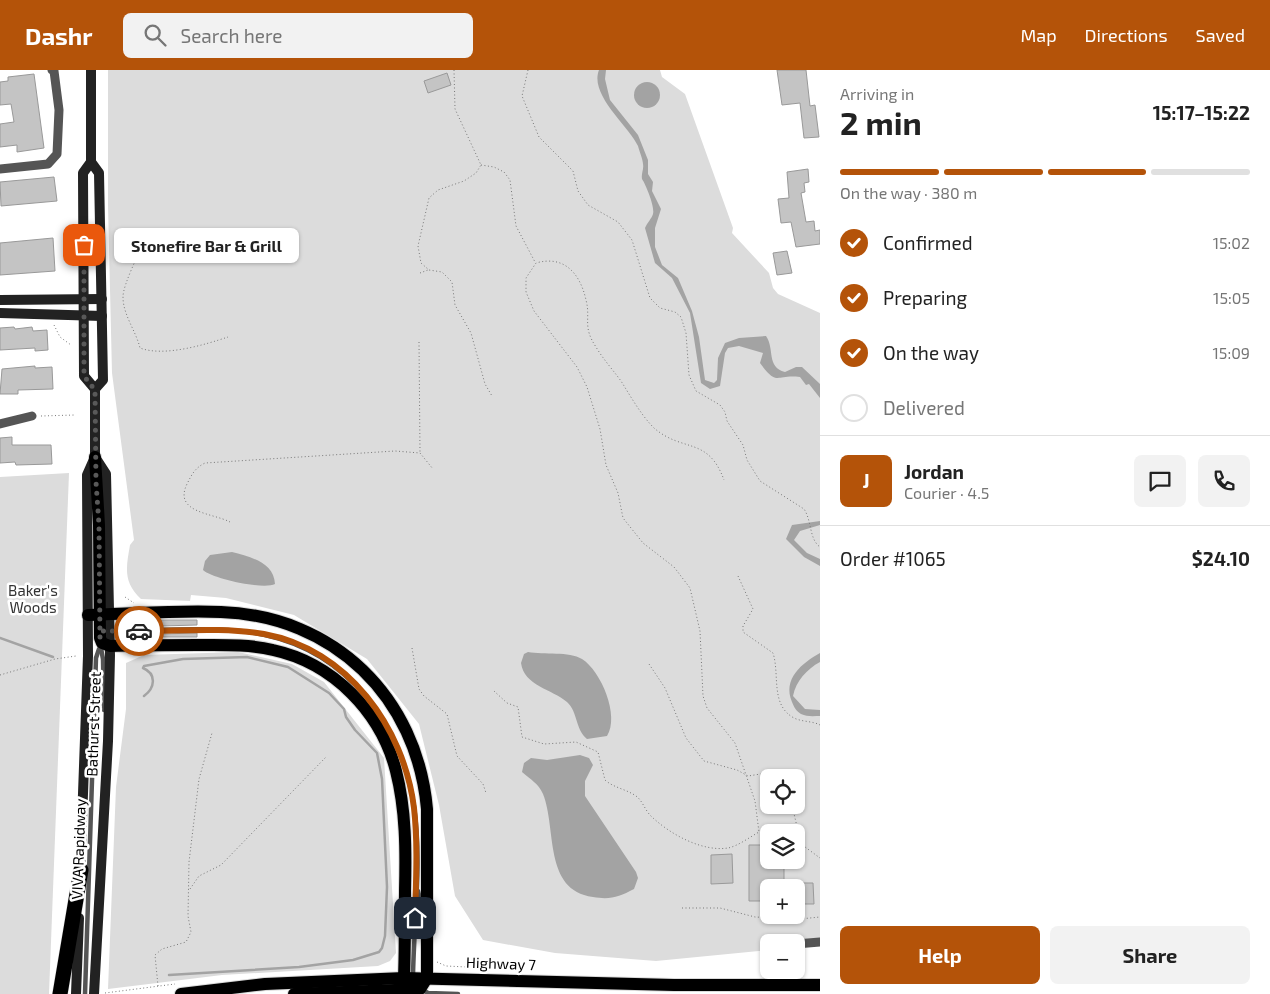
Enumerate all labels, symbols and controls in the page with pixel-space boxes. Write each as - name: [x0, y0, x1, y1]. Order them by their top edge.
- search box: [123, 13, 473, 58]
- text: Dashr: [25, 21, 93, 50]
- icon: search: [141, 21, 169, 49]
- text: Search here: [181, 24, 283, 47]
- text: Map: [1020, 24, 1057, 46]
- text: Directions: [1085, 24, 1168, 46]
- text: Saved: [1196, 24, 1245, 46]
- text: Arriving in: [840, 84, 914, 103]
- text: 15:17–15:22: [1153, 101, 1250, 124]
- text: 2 min: [840, 103, 922, 141]
- text: On the way · 380 m: [840, 183, 977, 202]
- pin: [63, 224, 105, 266]
- callout: Stonefire Bar & Grill: [114, 228, 299, 262]
- icon: check: [840, 229, 868, 257]
- icon: bag: [70, 231, 98, 259]
- text: Confirmed: [883, 231, 973, 254]
- text: 15:02: [1213, 233, 1250, 252]
- text: Stonefire Bar & Grill: [131, 236, 282, 255]
- icon: check: [840, 284, 868, 312]
- text: Preparing: [883, 286, 967, 309]
- text: 15:05: [1213, 288, 1250, 307]
- icon: check: [840, 339, 868, 367]
- text: On the way: [883, 341, 979, 364]
- text: 15:09: [1212, 343, 1250, 362]
- text: Delivered: [883, 396, 965, 419]
- button: chat: [1134, 455, 1186, 507]
- button: phone: [1198, 455, 1250, 507]
- text: Jordan: [904, 460, 964, 483]
- text: J: [862, 469, 870, 492]
- text: Courier · 4.5: [904, 483, 989, 502]
- text: Order #1065: [840, 547, 946, 570]
- text: $24.10: [1192, 547, 1250, 570]
- park label: Baker's Woods: [8, 581, 58, 616]
- courier: [114, 606, 164, 656]
- icon: car: [125, 617, 153, 645]
- street label: Bathurst Street: [82, 671, 104, 777]
- map controls: [760, 769, 805, 979]
- button: locate: [760, 769, 805, 814]
- street label: VIVA Rapidway: [67, 798, 89, 900]
- button: layers: [760, 824, 805, 869]
- button: +: [760, 879, 805, 924]
- pin: [394, 897, 436, 939]
- icon: home: [401, 904, 429, 932]
- button: Help: [840, 926, 1040, 984]
- button: Share: [1050, 926, 1250, 984]
- button: −: [760, 934, 805, 979]
- street label: Highway 7: [466, 953, 537, 973]

